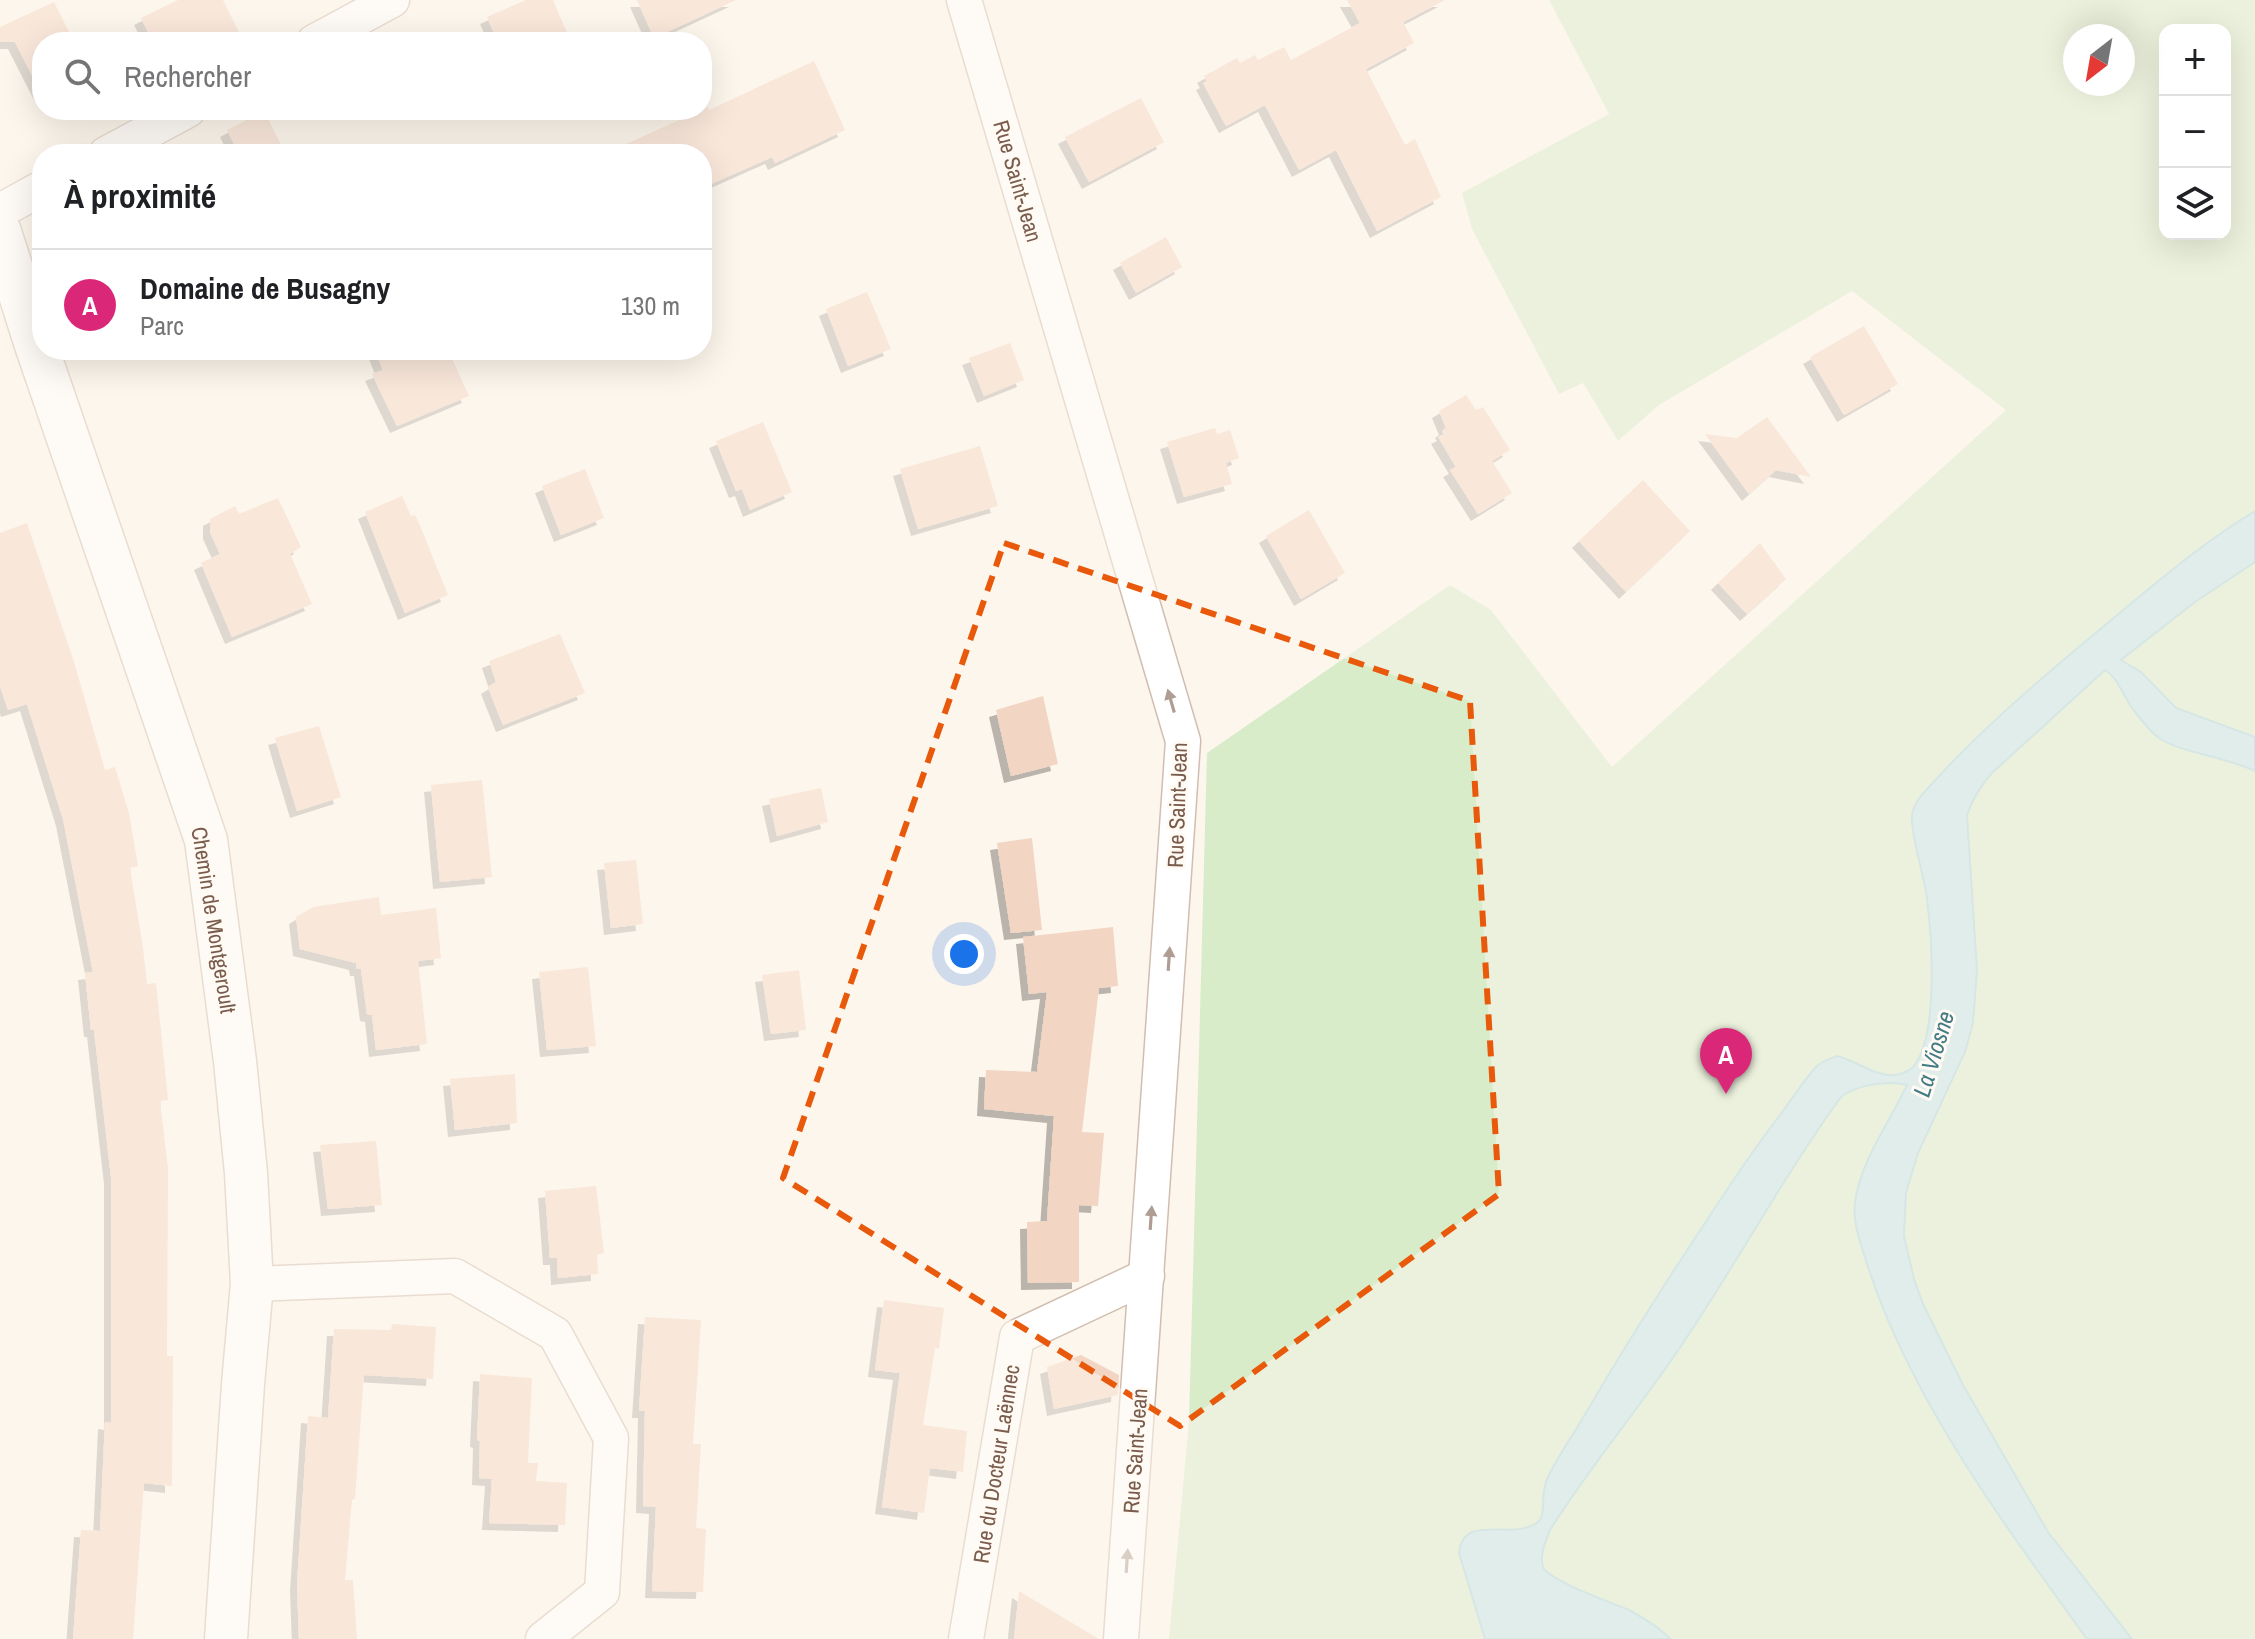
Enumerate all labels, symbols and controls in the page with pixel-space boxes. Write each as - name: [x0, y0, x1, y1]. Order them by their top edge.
- north arrow: [2063, 24, 2135, 96]
- map controls: [2159, 24, 2231, 240]
- button: +: [2159, 24, 2231, 96]
- search box: [32, 32, 712, 120]
- icon: search: [60, 54, 104, 98]
- text: Rechercher: [124, 56, 251, 96]
- button: −: [2159, 96, 2231, 168]
- street label: Rue Saint-Jean: [986, 117, 1050, 245]
- button: layers: [2159, 168, 2231, 240]
- text: À proximité: [64, 173, 216, 219]
- text: Domaine de Busagny: [140, 268, 390, 308]
- text: A: [82, 288, 98, 323]
- text: 130 m: [621, 288, 680, 323]
- text: Parc: [140, 308, 184, 343]
- one-way arrow: [1164, 688, 1177, 712]
- street label: Rue Saint-Jean: [1160, 742, 1194, 868]
- street label: Chemin de Montgeroult: [184, 825, 244, 1015]
- your location: [944, 934, 984, 974]
- one-way arrow: [1162, 946, 1175, 971]
- water label: La Viosne: [1905, 1007, 1961, 1101]
- pin: A: [1700, 1028, 1752, 1094]
- one-way arrow: [1145, 1205, 1158, 1230]
- street label: Rue du Docteur Laënnec: [965, 1363, 1027, 1565]
- street label: Rue Saint-Jean: [1116, 1387, 1154, 1515]
- one-way arrow: [1121, 1548, 1134, 1573]

